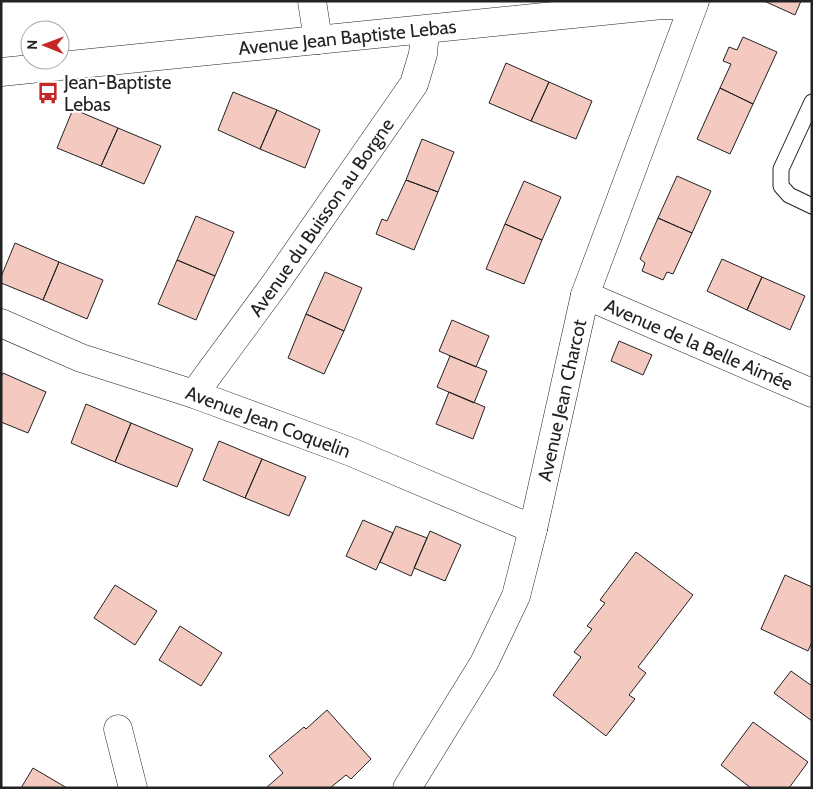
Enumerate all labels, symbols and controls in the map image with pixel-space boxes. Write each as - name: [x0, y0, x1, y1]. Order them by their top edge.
- street label: Avenue Jean Baptiste Lebas: [237, 14, 458, 59]
- north arrow: [20, 20, 70, 70]
- text: N: [23, 40, 41, 50]
- place label: Jean-Baptiste Lebas: [63, 71, 172, 116]
- bus stop icon: Jean-Baptiste Lebas: [35, 80, 61, 106]
- street label: Avenue du Buisson au Borgne: [244, 113, 399, 321]
- street label: Avenue de la Belle Aimée: [601, 293, 797, 395]
- street label: Avenue Jean Charcot: [532, 317, 591, 483]
- street label: Avenue Jean Coquelin: [183, 381, 354, 462]

